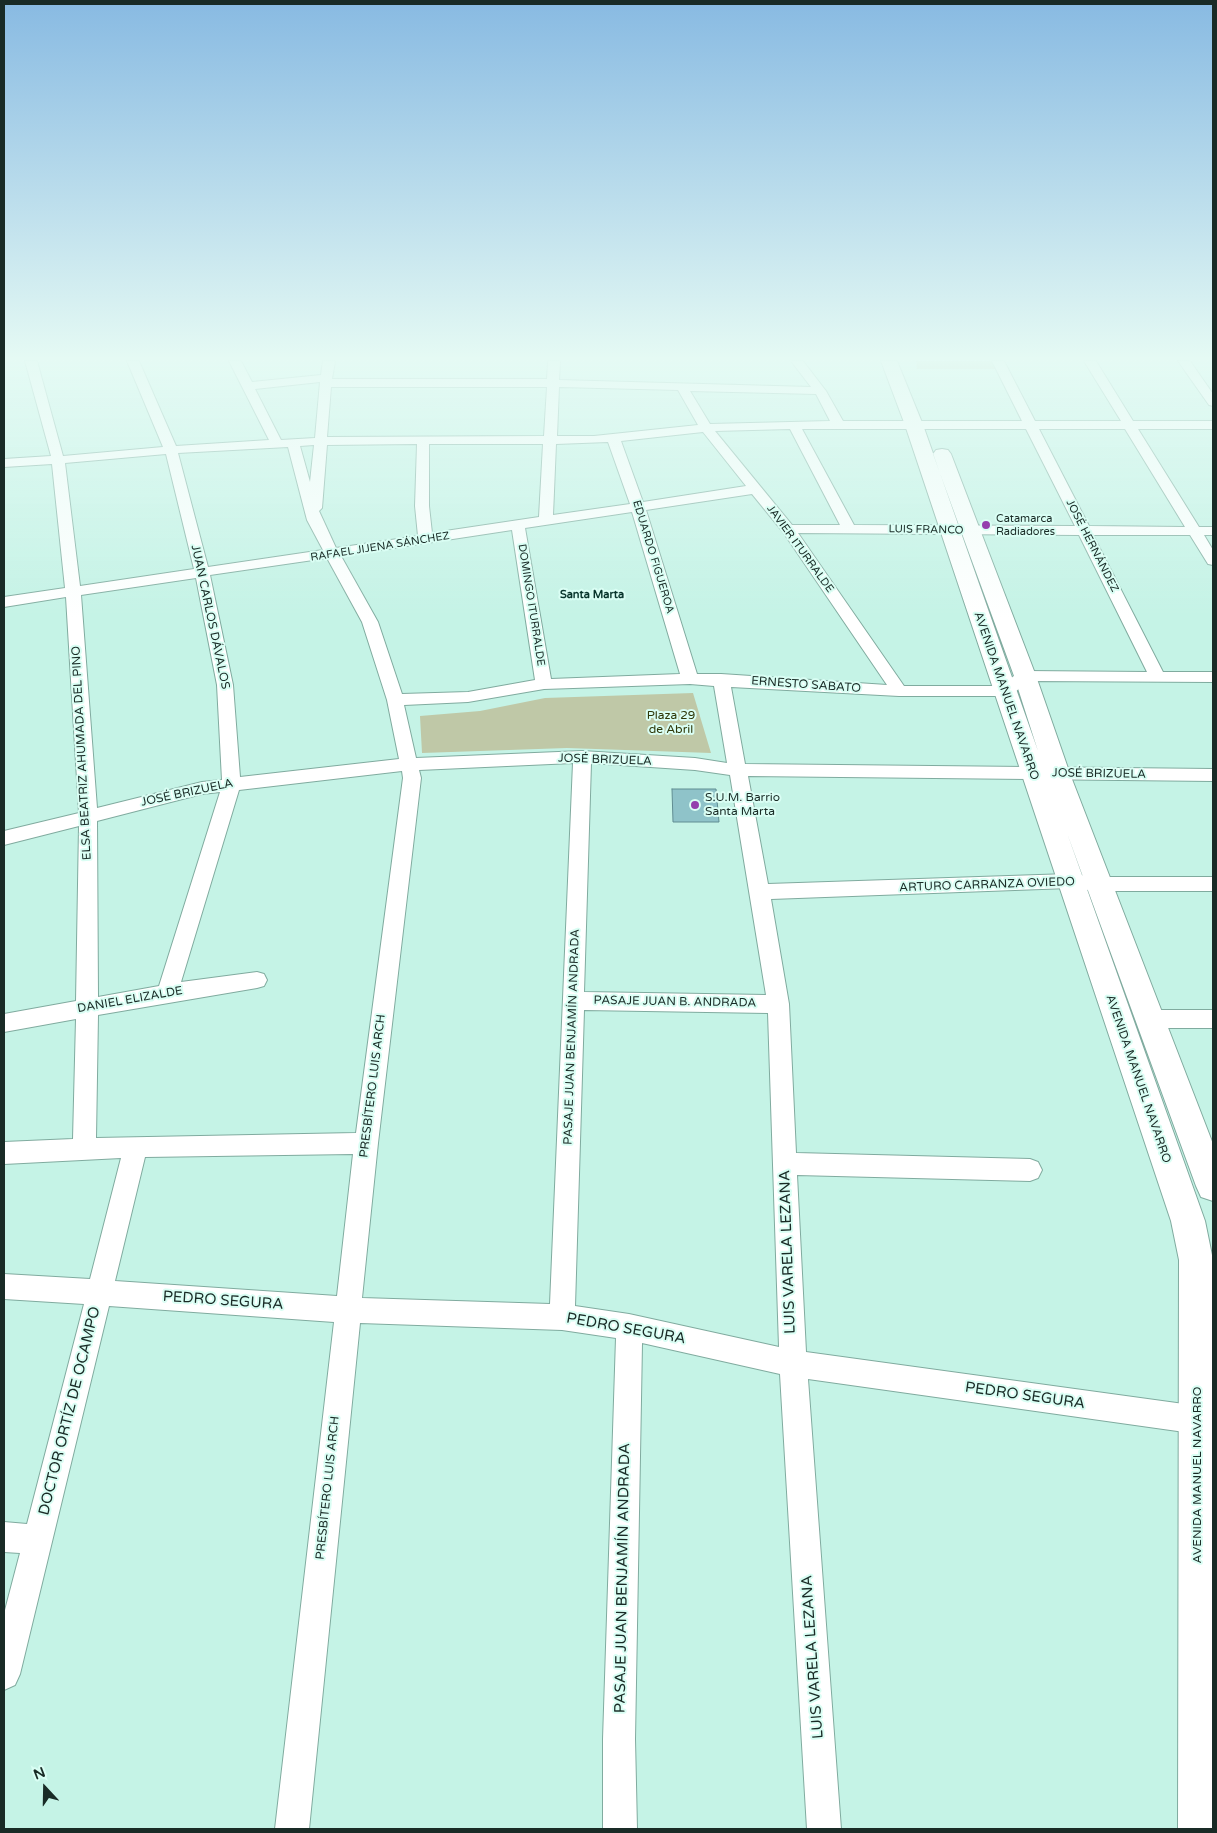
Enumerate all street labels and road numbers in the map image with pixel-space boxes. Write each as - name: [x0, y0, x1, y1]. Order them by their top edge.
- street label: JOSÉ HERNÁNDEZ: [1063, 498, 1121, 594]
- street label: EDUARDO FIGUEROA: [629, 499, 677, 615]
- street label: JAVIER ITURRALDE: [764, 503, 836, 595]
- street label: LUIS FRANCO: [888, 523, 964, 537]
- street label: RAFAEL JIJENA SÁNCHEZ: [309, 529, 451, 565]
- street label: DOMINGO ITURRALDE: [515, 543, 547, 667]
- street label: JUAN CARLOS DÁVALOS: [188, 544, 232, 690]
- street label: AVENIDA MANUEL NAVARRO: [970, 610, 1042, 782]
- street label: ELSA BEATRIZ AHUMADA DEL PINO: [69, 646, 95, 860]
- street label: ERNESTO SABATO: [751, 674, 861, 696]
- street label: JOSÉ BRIZUELA: [558, 751, 652, 769]
- street label: JOSÉ BRIZUELA: [1052, 766, 1146, 782]
- street label: JOSÉ BRIZUELA: [140, 776, 234, 810]
- street label: ARTURO CARRANZA OVIEDO: [899, 875, 1075, 895]
- street label: PASAJE JUAN BENJAMÍN ANDRADA: [561, 929, 583, 1145]
- street label: DANIEL ELIZALDE: [76, 984, 184, 1016]
- street label: PASAJE JUAN B. ANDRADA: [594, 993, 756, 1011]
- street label: AVENIDA MANUEL NAVARRO: [1102, 993, 1174, 1165]
- street label: PRESBÍTERO LUIS ARCH: [357, 1013, 389, 1159]
- street label: LUIS VARELA LEZANA: [776, 1170, 800, 1334]
- street label: PEDRO SEGURA: [162, 1288, 284, 1314]
- street label: DOCTOR ORTÍZ DE OCAMPO: [35, 1305, 105, 1517]
- street label: PEDRO SEGURA: [565, 1310, 687, 1348]
- street label: PEDRO SEGURA: [964, 1379, 1086, 1413]
- street label: AVENIDA MANUEL NAVARRO: [1191, 1387, 1205, 1563]
- street label: PRESBÍTERO LUIS ARCH: [313, 1415, 343, 1561]
- street label: PASAJE JUAN BENJAMÍN ANDRADA: [612, 1443, 634, 1713]
- street label: LUIS VARELA LEZANA: [798, 1575, 828, 1739]

